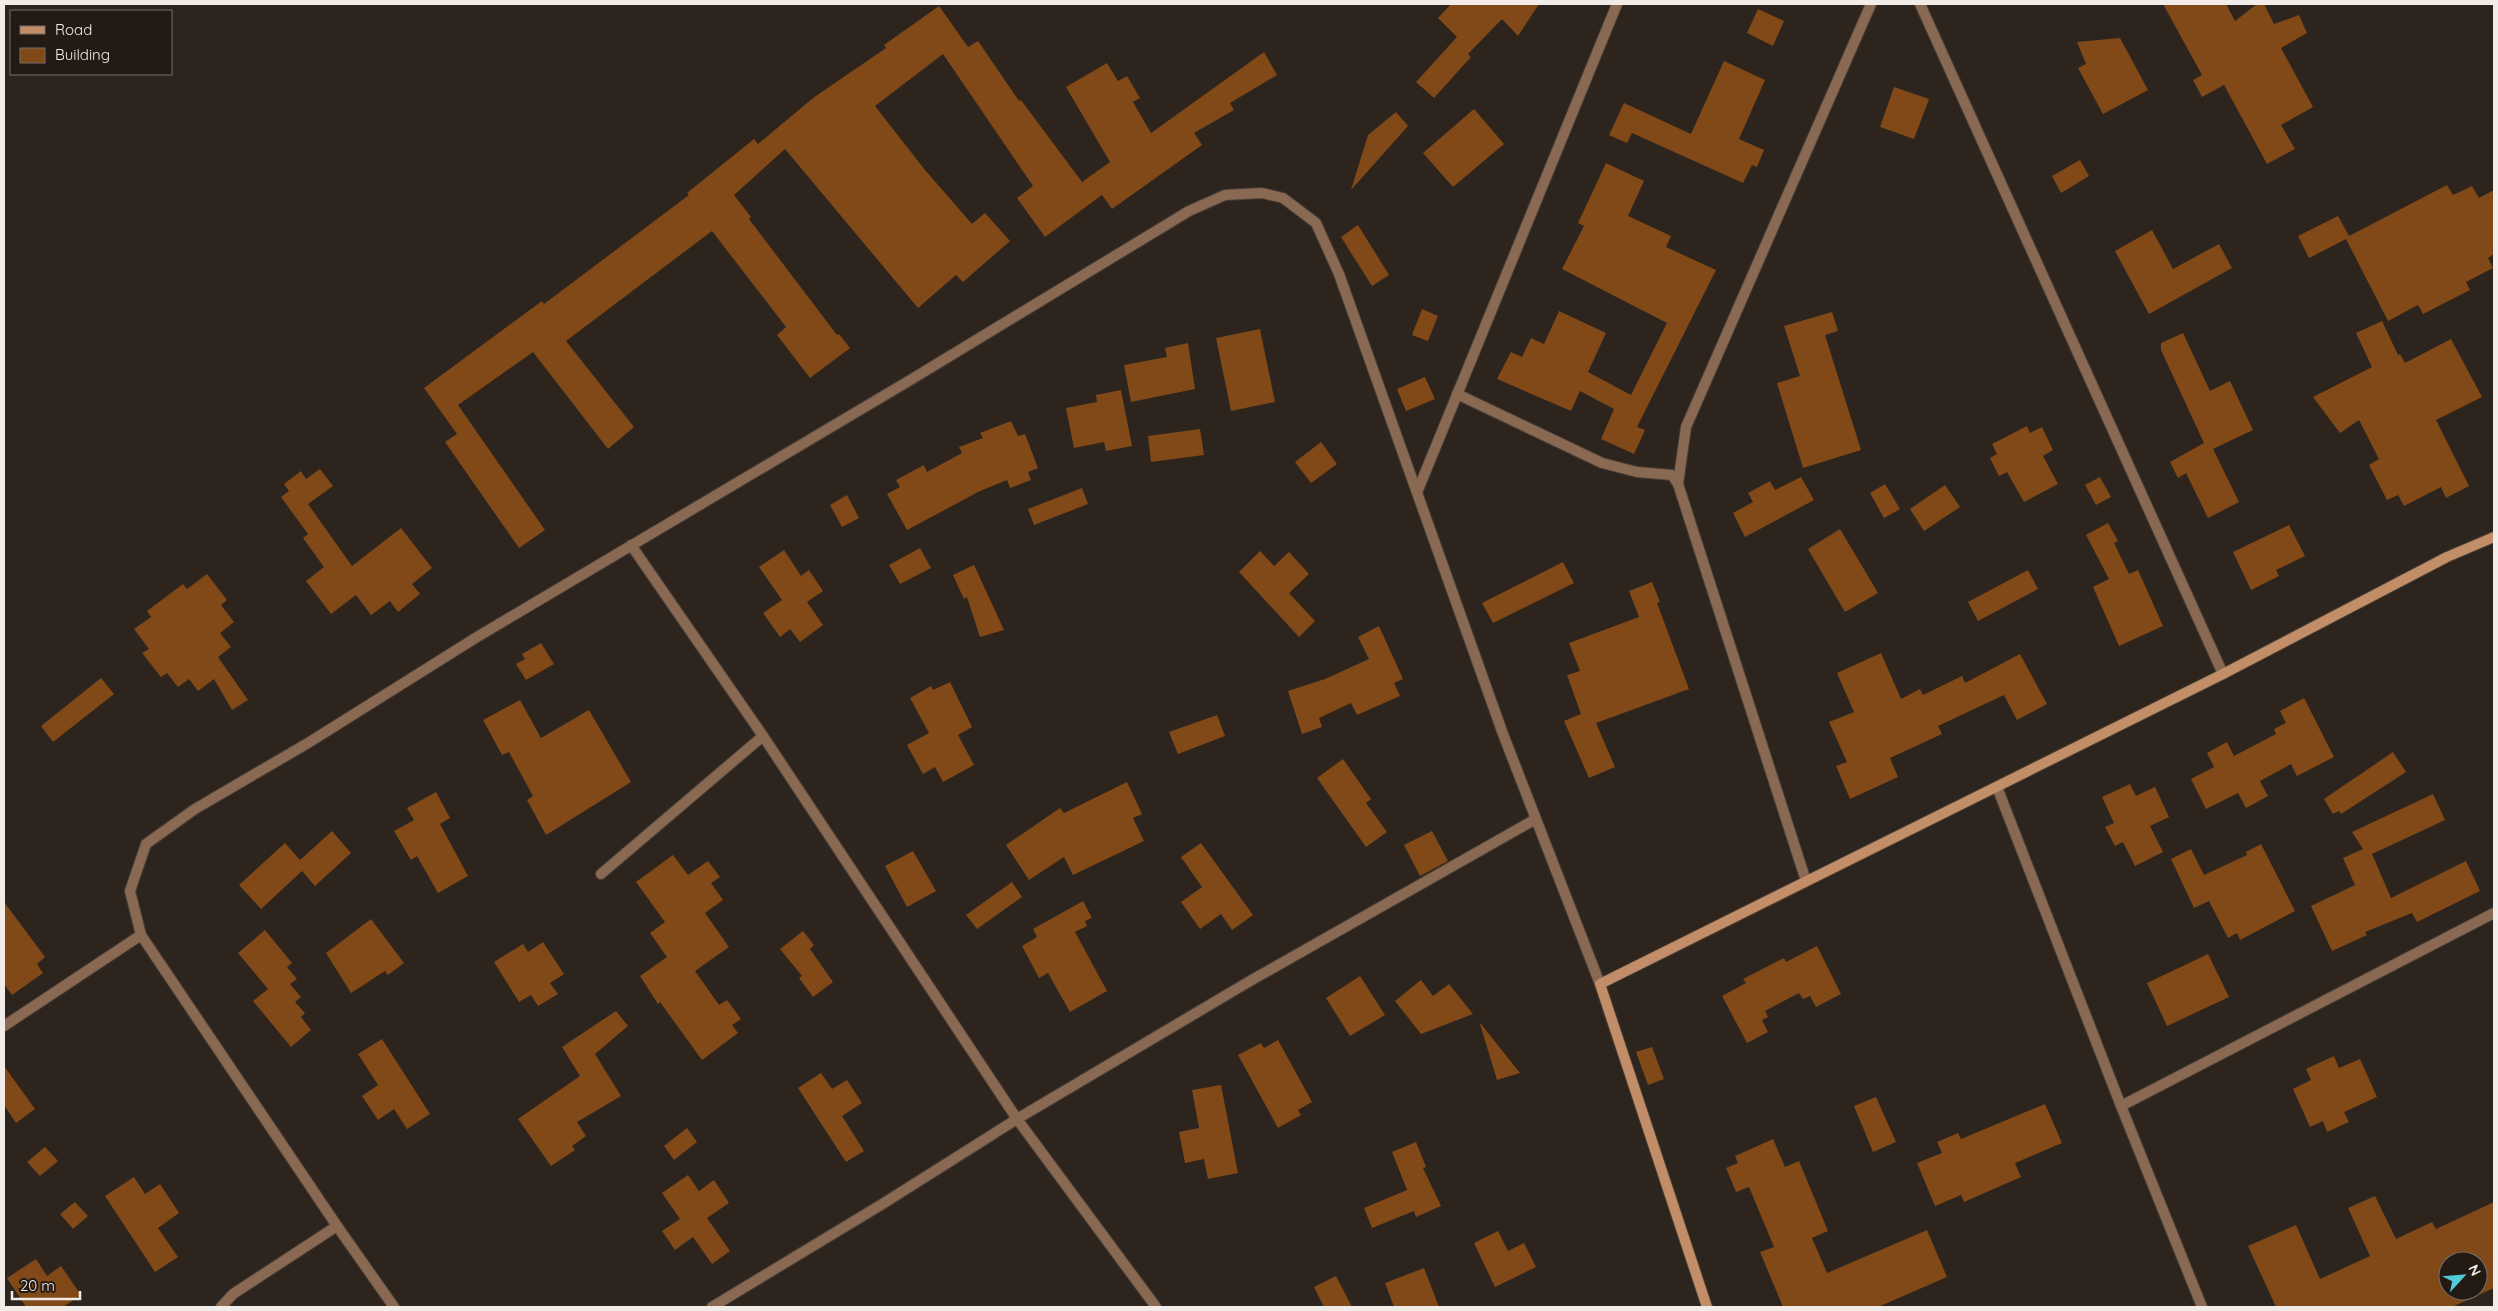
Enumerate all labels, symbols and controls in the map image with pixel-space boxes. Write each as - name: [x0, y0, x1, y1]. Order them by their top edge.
- legend: [10, 10, 172, 75]
- text: Road: [55, 20, 92, 39]
- text: Building: [55, 45, 110, 64]
- north arrow: [2438, 1251, 2488, 1301]
- text: N: [2464, 1262, 2485, 1279]
- scale bar: [12, 1268, 80, 1300]
- text: 20 m: [20, 1276, 55, 1295]

